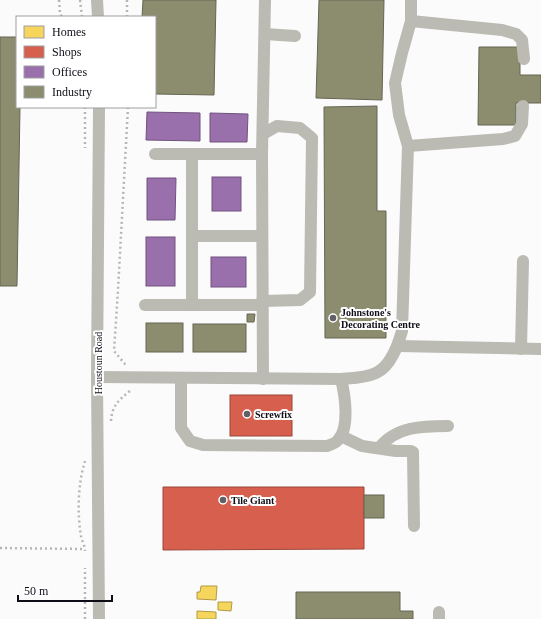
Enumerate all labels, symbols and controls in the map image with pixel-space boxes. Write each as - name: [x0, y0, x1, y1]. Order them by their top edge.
- legend: [16, 16, 156, 108]
- text: Homes: [52, 25, 86, 39]
- text: Shops: [52, 45, 82, 59]
- text: Offices: [52, 65, 87, 79]
- text: Industry: [52, 85, 92, 99]
- place label: Johnstone's Decorating Centre: [341, 307, 421, 330]
- marker: Johnstone's Decorating Centre: [328, 313, 338, 323]
- street label: Houstoun Road: [93, 332, 104, 394]
- marker: Screwfix: [242, 409, 252, 419]
- place label: Screwfix: [255, 409, 292, 420]
- marker: Tile Giant: [218, 495, 228, 505]
- place label: Tile Giant: [231, 495, 275, 506]
- scale bar: [18, 577, 112, 603]
- text: 50 m: [24, 584, 49, 598]

